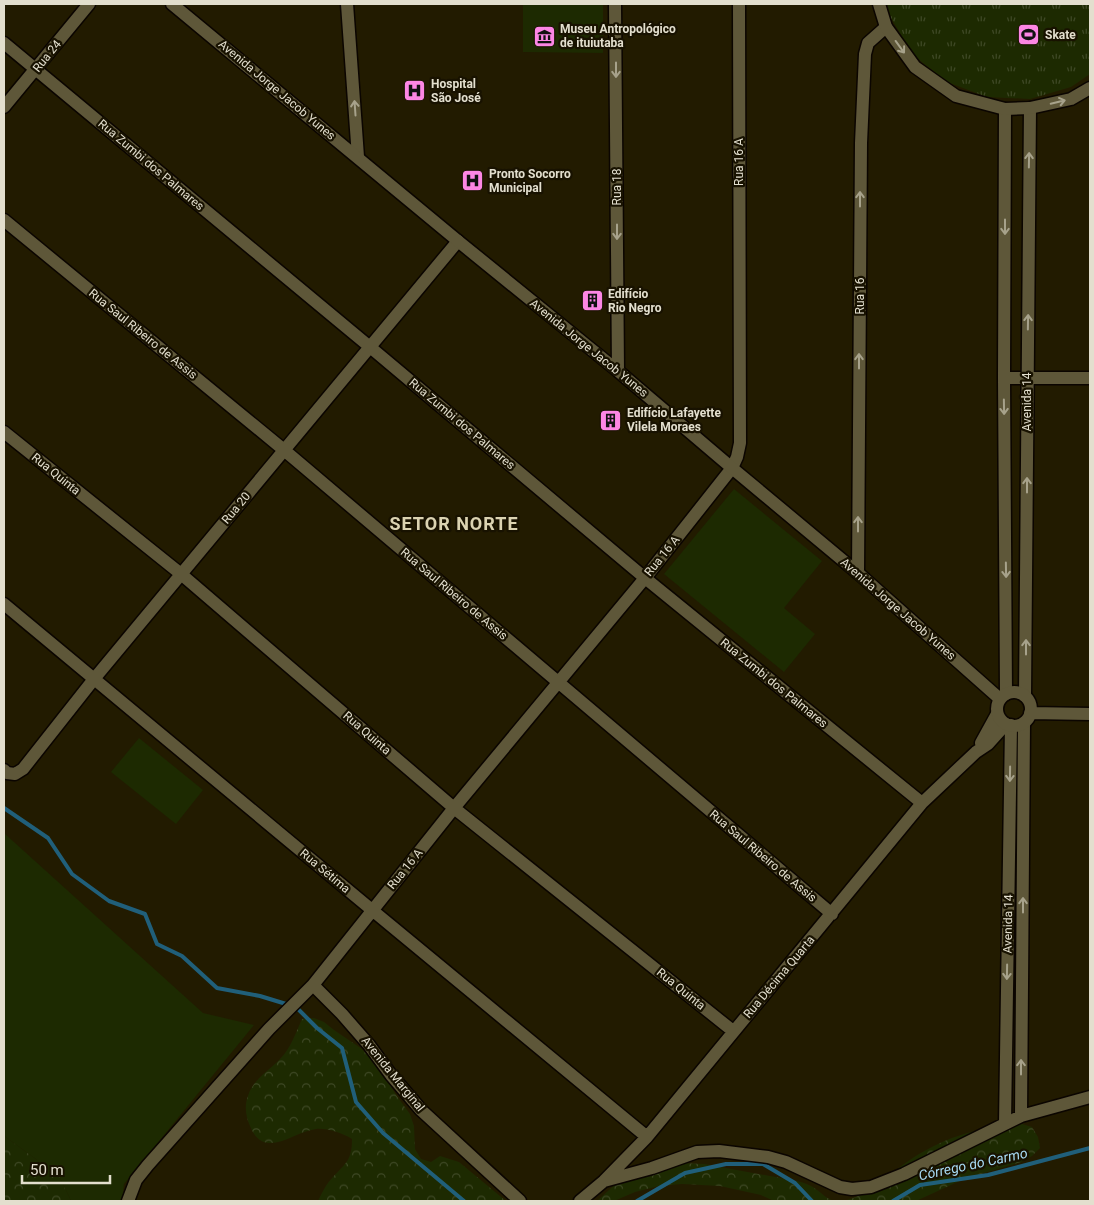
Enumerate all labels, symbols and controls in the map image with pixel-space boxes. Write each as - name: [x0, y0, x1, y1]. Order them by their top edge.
- place label: Museu Antropológico de ituiutaba: [560, 22, 676, 50]
- sports icon: Skate: [1017, 23, 1041, 47]
- museum icon: Museu Antropológico de ituiutaba: [532, 24, 556, 48]
- place label: Skate: [1045, 28, 1076, 42]
- street label: Rua 24: [30, 37, 64, 75]
- street label: Avenida Jorge Jacob Yunes: [216, 37, 338, 143]
- one-way arrow: [895, 40, 905, 54]
- one-way arrow: [611, 62, 621, 78]
- place label: Hospital São José: [431, 77, 481, 105]
- hospital icon: Hospital São José: [403, 79, 427, 103]
- one-way arrow: [1050, 97, 1066, 106]
- one-way arrow: [350, 101, 359, 117]
- street label: Rua Zumbi dos Palmares: [95, 117, 207, 213]
- street label: Rua 16 A: [732, 138, 746, 186]
- one-way arrow: [1024, 152, 1034, 168]
- place label: Pronto Socorro Municipal: [489, 167, 571, 195]
- street label: Rua 18: [610, 168, 624, 206]
- hospital icon: Pronto Socorro Municipal: [461, 169, 485, 193]
- one-way arrow: [855, 191, 865, 208]
- one-way arrow: [1000, 219, 1010, 235]
- one-way arrow: [612, 224, 622, 240]
- street label: Rua 16: [853, 277, 867, 315]
- street label: Rua Saul Ribeiro de Assis: [86, 286, 200, 382]
- place label: Edifício Rio Negro: [608, 287, 662, 315]
- building icon: Edifício Rio Negro: [580, 289, 604, 313]
- street label: Avenida Jorge Jacob Yunes: [527, 296, 651, 400]
- one-way arrow: [1023, 315, 1032, 331]
- one-way arrow: [854, 354, 864, 370]
- street label: Avenida 14: [1020, 372, 1034, 431]
- street label: Rua Zumbi dos Palmares: [406, 376, 518, 472]
- one-way arrow: [999, 399, 1009, 415]
- place label: Edifício Lafayette Vilela Moraes: [627, 406, 721, 434]
- building icon: Edifício Lafayette Vilela Moraes: [599, 408, 623, 432]
- street label: Rua Quinta: [29, 450, 83, 498]
- one-way arrow: [1022, 477, 1032, 494]
- street label: Rua 20: [219, 489, 253, 527]
- district label: SETOR NORTE: [389, 513, 519, 534]
- one-way arrow: [853, 516, 863, 532]
- street label: Rua 16 A: [642, 533, 683, 579]
- street label: Rua Saul Ribeiro de Assis: [398, 545, 510, 643]
- street label: Avenida Jorge Jacob Yunes: [838, 555, 958, 663]
- one-way arrow: [1001, 562, 1011, 578]
- street label: Rua Zumbi dos Palmares: [718, 635, 830, 731]
- one-way arrow: [1021, 640, 1031, 656]
- street label: Rua Quinta: [340, 709, 394, 757]
- one-way arrow: [1005, 766, 1015, 782]
- street label: Rua Saul Ribeiro de Assis: [707, 807, 819, 905]
- street label: Rua Sétima: [297, 846, 353, 896]
- street label: Rua 16 A: [385, 846, 426, 892]
- street label: Avenida 14: [1000, 894, 1016, 954]
- one-way arrow: [1018, 897, 1027, 913]
- street label: Rua Décima Quarta: [740, 933, 818, 1021]
- one-way arrow: [1002, 963, 1012, 979]
- street label: Rua Quinta: [654, 965, 708, 1013]
- street label: Avenida Marginal: [359, 1034, 427, 1114]
- one-way arrow: [1017, 1060, 1026, 1076]
- water label: Córrego do Carmo: [917, 1145, 1029, 1183]
- scale bar: [22, 1152, 110, 1184]
- text: 50 m: [30, 1161, 64, 1179]

